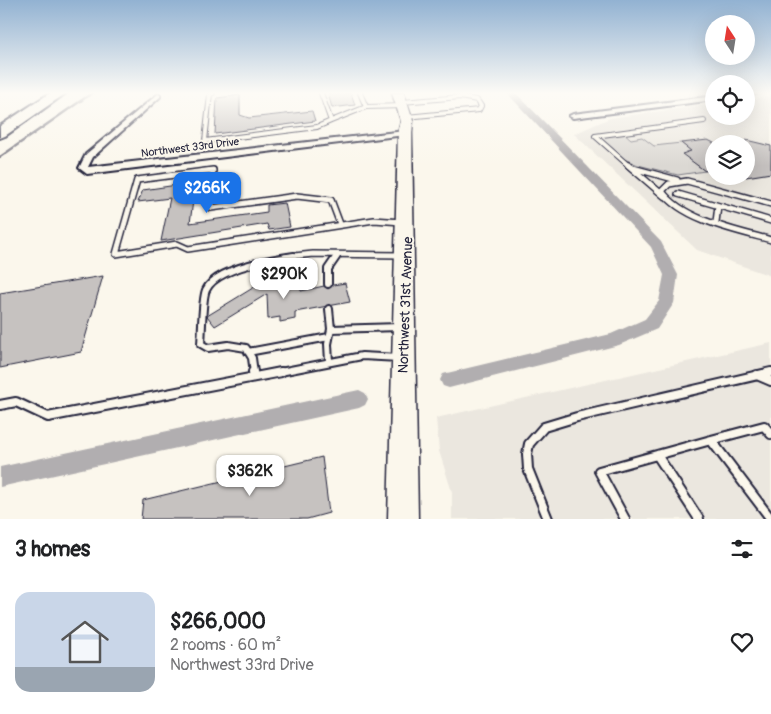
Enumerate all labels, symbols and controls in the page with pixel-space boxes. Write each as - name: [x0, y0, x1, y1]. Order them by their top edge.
- north arrow: [705, 15, 755, 65]
- map controls: [705, 15, 755, 185]
- button: locate: [705, 75, 755, 125]
- street label: Northwest 33rd Drive: [140, 135, 240, 160]
- button: layers: [705, 135, 755, 185]
- pin: $266K: [172, 172, 242, 214]
- text: $266K: [184, 178, 230, 198]
- street label: Northwest 31st Avenue: [395, 236, 416, 374]
- pin: $290K: [249, 258, 319, 300]
- text: $290K: [261, 264, 307, 284]
- pin: $362K: [215, 454, 285, 497]
- text: $362K: [227, 461, 273, 481]
- icon: filters: [728, 535, 756, 563]
- text: 3 homes: [15, 536, 90, 563]
- text: $266,000: [170, 608, 266, 635]
- icon: home: [55, 612, 115, 672]
- icon: heart: [728, 628, 756, 656]
- text: 2 rooms · 60 m²: [170, 635, 281, 655]
- text: Northwest 33rd Drive: [170, 655, 314, 675]

